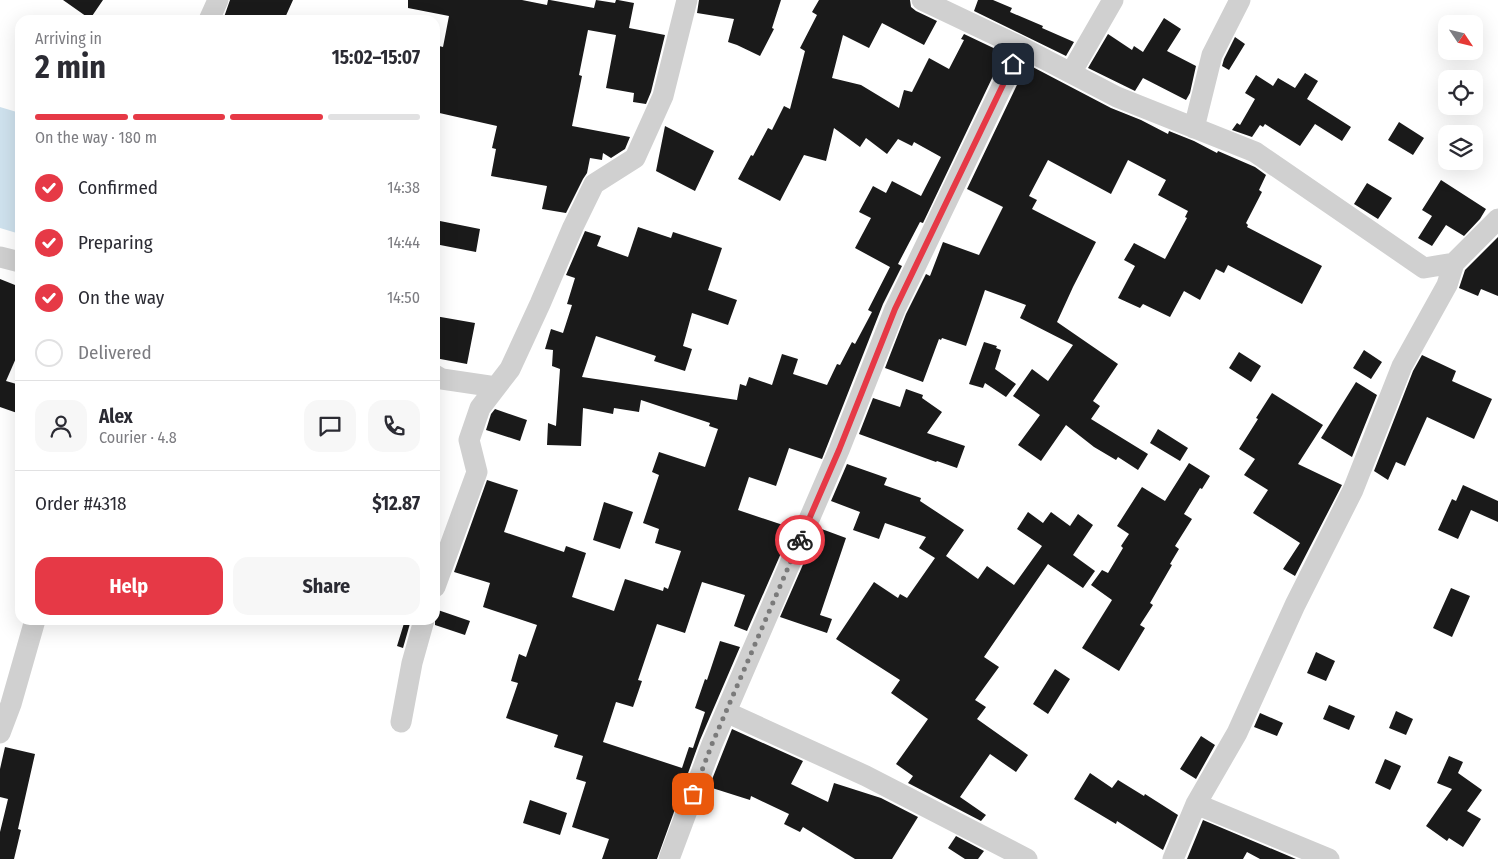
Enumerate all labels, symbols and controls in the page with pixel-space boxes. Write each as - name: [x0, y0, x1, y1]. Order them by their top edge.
- north arrow: [1438, 15, 1482, 60]
- map controls: [1438, 15, 1483, 170]
- text: Arriving in: [35, 29, 102, 48]
- pin: [992, 43, 1034, 85]
- text: 15:02–15:07: [332, 46, 420, 69]
- text: 2 min: [35, 48, 106, 86]
- icon: home: [999, 50, 1027, 78]
- button: locate: [1438, 70, 1483, 115]
- button: layers: [1438, 125, 1483, 170]
- text: On the way · 180 m: [35, 128, 157, 147]
- icon: check: [35, 174, 63, 202]
- text: Confirmed: [78, 176, 158, 199]
- text: 14:38: [387, 178, 420, 197]
- icon: check: [35, 229, 63, 257]
- text: Preparing: [78, 231, 153, 254]
- text: 14:44: [387, 233, 420, 252]
- icon: check: [35, 284, 63, 312]
- text: On the way: [78, 286, 164, 309]
- text: 14:50: [387, 288, 420, 307]
- text: Delivered: [78, 341, 152, 364]
- button: person: [35, 400, 87, 452]
- button: chat: [304, 400, 356, 452]
- button: phone: [368, 400, 420, 452]
- text: Alex: [99, 405, 133, 428]
- text: Courier · 4.8: [99, 428, 177, 447]
- text: Order #4318: [35, 492, 127, 515]
- text: $12.87: [372, 492, 420, 515]
- courier: [775, 515, 825, 565]
- icon: bike: [786, 526, 814, 554]
- button: Help: [35, 557, 223, 615]
- button: Share: [233, 557, 420, 615]
- pin: [672, 773, 714, 815]
- icon: bag: [679, 780, 707, 808]

